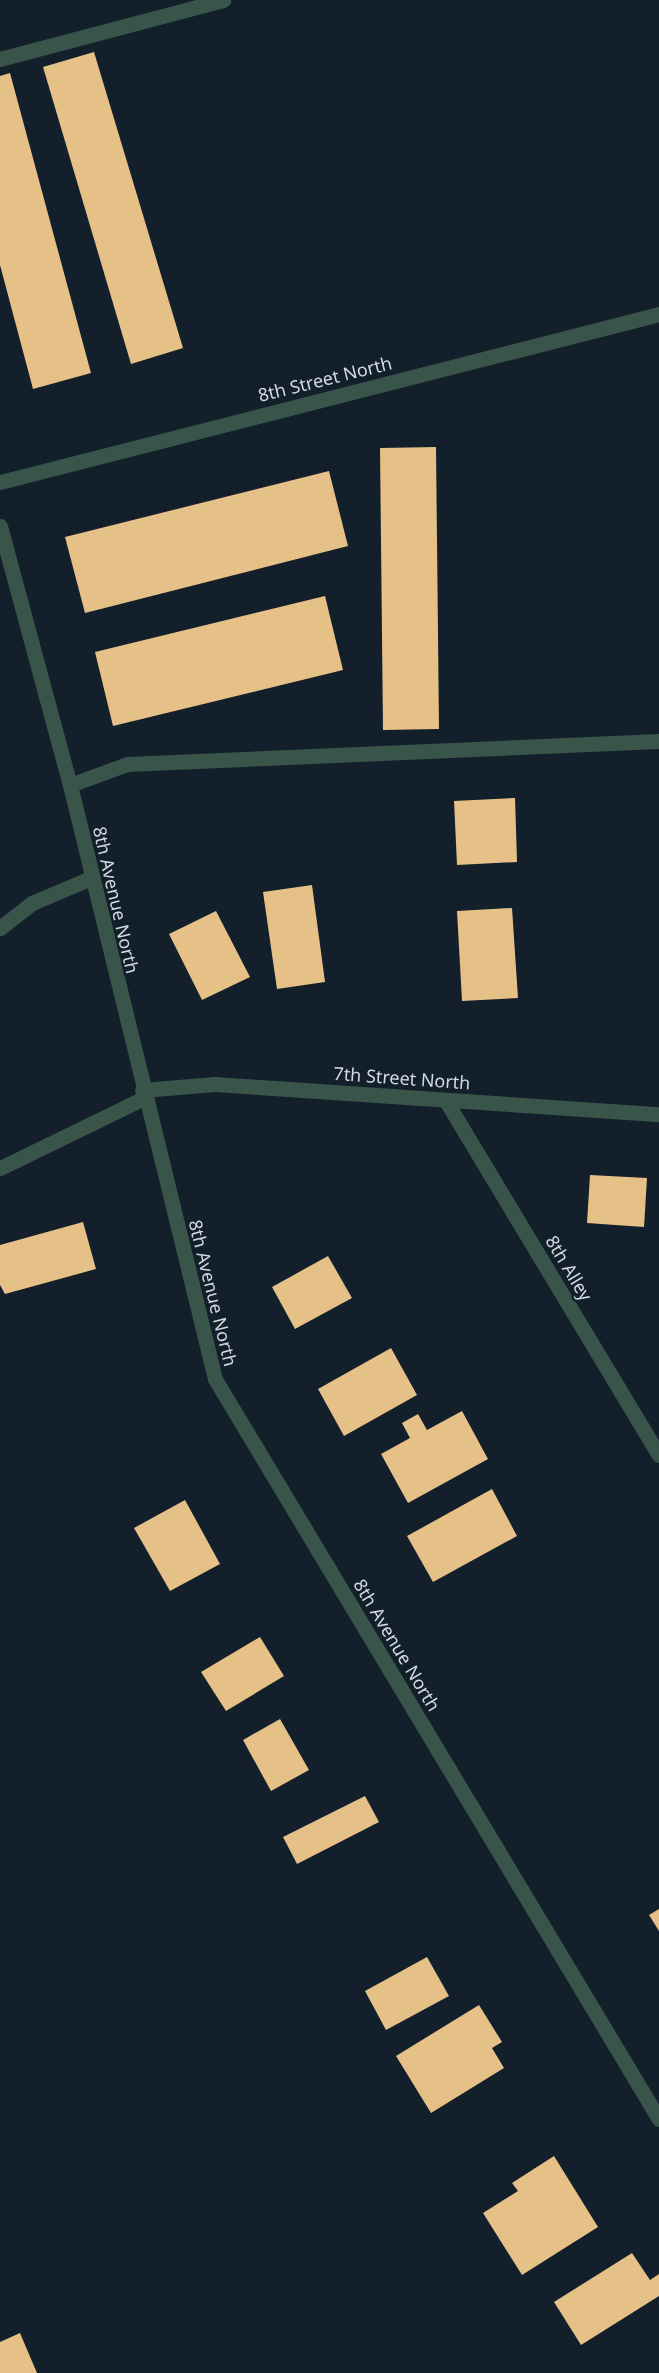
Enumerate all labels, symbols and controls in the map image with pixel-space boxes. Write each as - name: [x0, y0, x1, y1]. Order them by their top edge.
- street label: 8th Street North: [256, 352, 394, 406]
- street label: 8th Avenue North: [89, 824, 143, 976]
- street label: 7th Street North: [333, 1062, 471, 1094]
- street label: 8th Avenue North: [184, 1218, 242, 1368]
- street label: 8th Alley: [541, 1231, 597, 1305]
- street label: 8th Avenue North: [349, 1575, 445, 1715]

